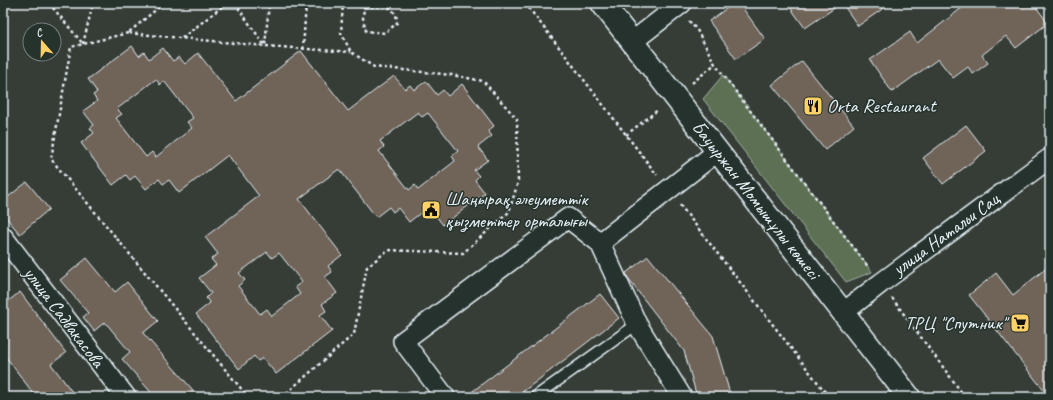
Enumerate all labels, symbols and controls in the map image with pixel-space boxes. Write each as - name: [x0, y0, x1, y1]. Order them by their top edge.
- north arrow: [22, 22, 62, 62]
- text: С: [34, 25, 45, 40]
- place label: Orta Restaurant: [827, 94, 937, 118]
- restaurant icon: Orta Restaurant: [802, 95, 824, 117]
- street label: Бауыржан Момышұлы көшесі: [687, 116, 827, 286]
- street label: улица Натальи Сац: [887, 186, 1005, 282]
- place label: Шаңырақ әлеуметтік қызметтер орталығы: [445, 187, 589, 233]
- public building icon: Шаңырақ әлеуметтік қызметтер орталығы: [420, 199, 442, 221]
- street label: улица Садвакасова: [18, 261, 111, 373]
- place label: ТРЦ "Спутник": [905, 311, 1009, 335]
- supermarket icon: ТРЦ "Спутник": [1009, 312, 1031, 334]

